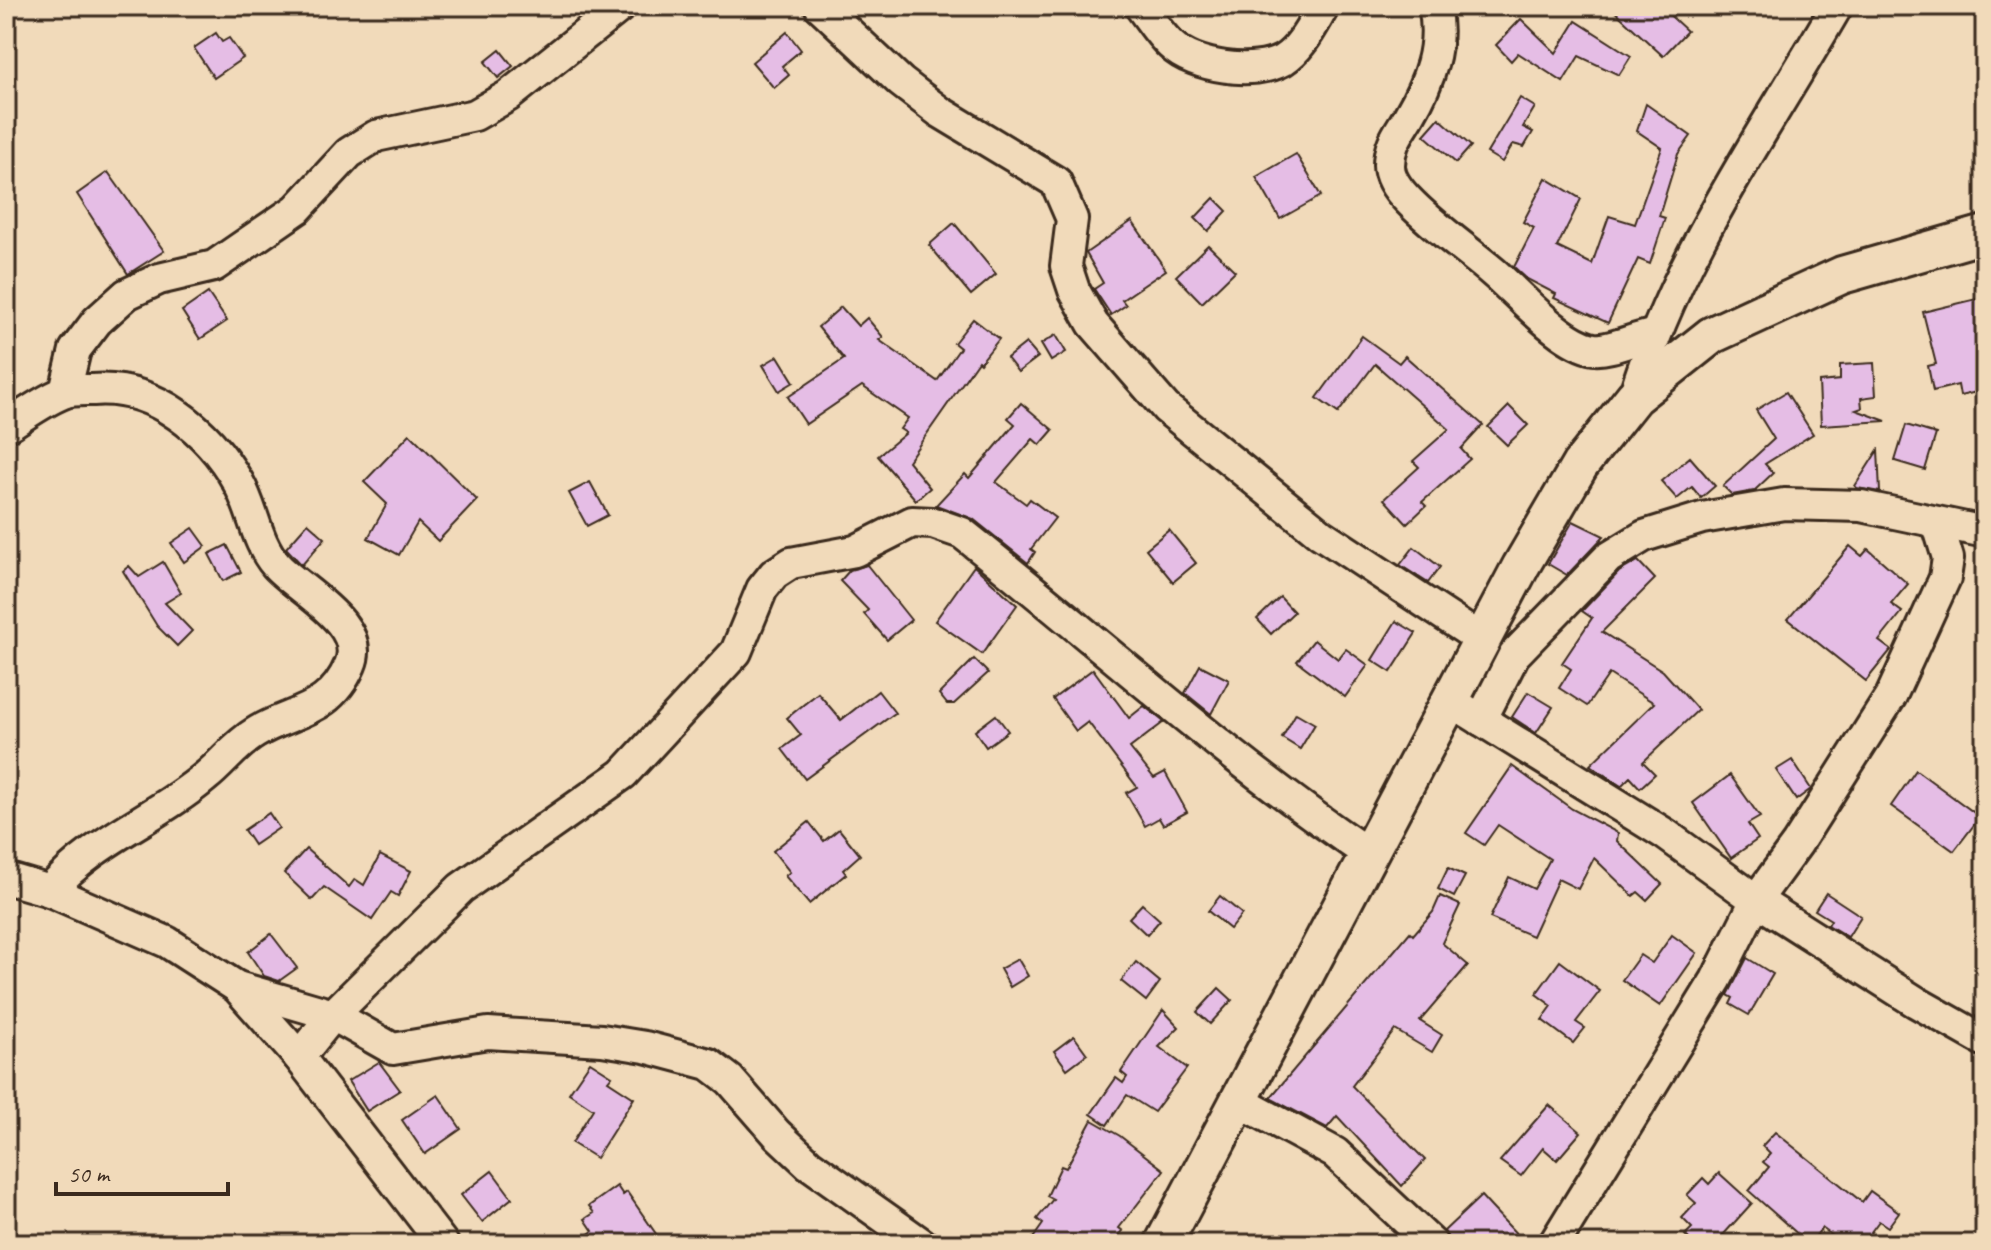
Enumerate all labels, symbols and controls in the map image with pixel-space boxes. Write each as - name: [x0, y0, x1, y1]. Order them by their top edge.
- scale bar: [56, 1146, 228, 1196]
- text: 50 m: [68, 1159, 111, 1189]

